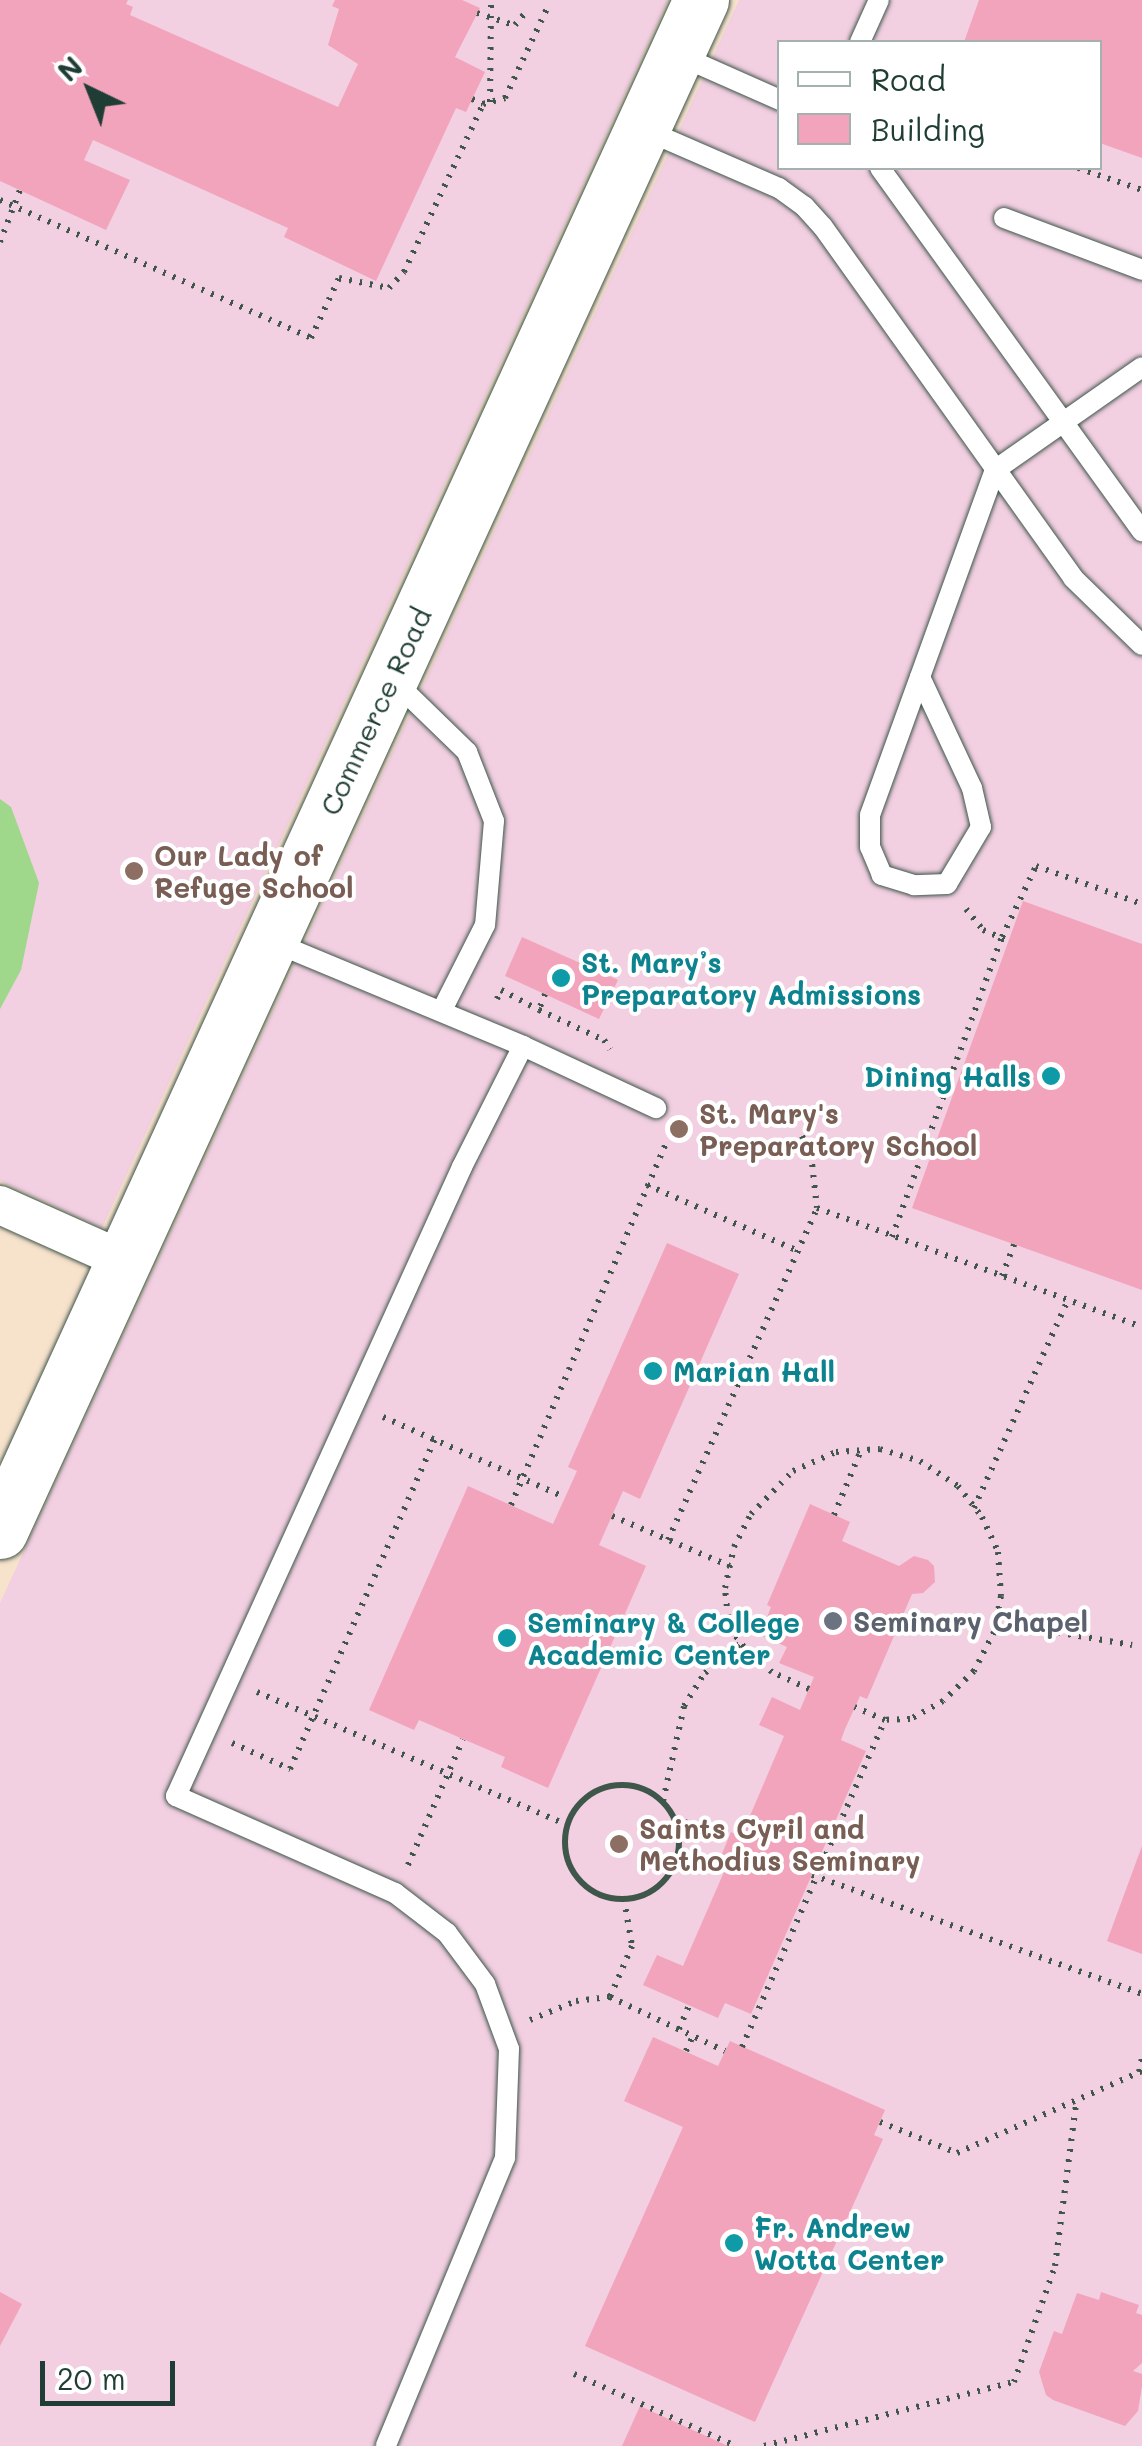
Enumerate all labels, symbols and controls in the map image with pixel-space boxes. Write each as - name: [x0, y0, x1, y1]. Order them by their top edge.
- north arrow: [40, 40, 140, 140]
- legend: [777, 40, 1102, 170]
- text: N: [49, 48, 90, 88]
- text: Road: [871, 59, 946, 99]
- text: Building: [871, 109, 985, 149]
- street label: Commerce Road: [312, 602, 438, 820]
- place label: Our Lady of Refuge School: [154, 838, 354, 904]
- marker: Our Lady of Refuge School: [123, 860, 145, 882]
- place label: St. Mary’s Preparatory Admissions: [581, 945, 921, 1011]
- marker: St. Mary’s Preparatory Admissions: [550, 967, 572, 989]
- place label: Dining Halls: [864, 1059, 1031, 1093]
- marker: Dining Halls: [1040, 1065, 1062, 1087]
- place label: St. Mary's Preparatory School: [699, 1096, 977, 1162]
- marker: St. Mary's Preparatory School: [668, 1118, 690, 1140]
- place label: Marian Hall: [673, 1354, 835, 1388]
- marker: Marian Hall: [642, 1360, 664, 1382]
- place label: Seminary Chapel: [853, 1604, 1088, 1638]
- place label: Seminary & College Academic Center: [527, 1605, 800, 1671]
- marker: Seminary Chapel: [822, 1610, 844, 1632]
- marker: Seminary & College Academic Center: [496, 1627, 518, 1649]
- place label: Saints Cyril and Methodius Seminary: [639, 1811, 920, 1877]
- marker: Saints Cyril and Methodius Seminary: [608, 1833, 630, 1855]
- place label: Fr. Andrew Wotta Center: [754, 2210, 944, 2276]
- marker: Fr. Andrew Wotta Center: [723, 2232, 745, 2254]
- scale bar: [45, 2341, 180, 2403]
- text: 20 m: [57, 2358, 126, 2398]

